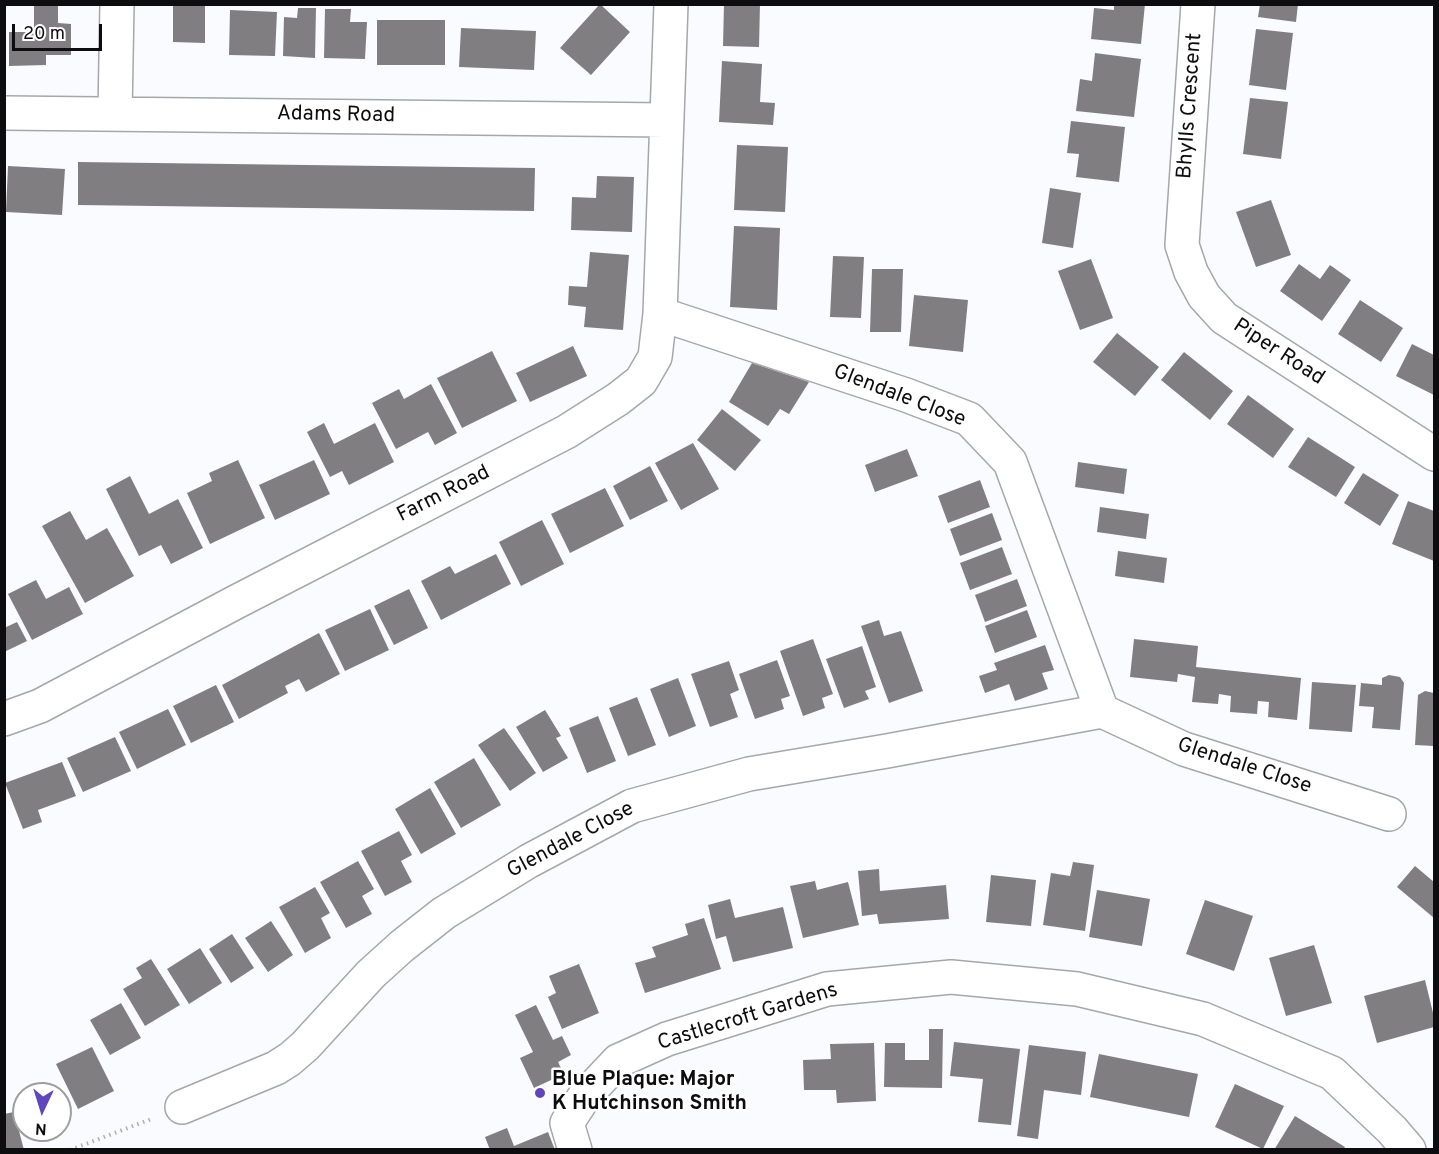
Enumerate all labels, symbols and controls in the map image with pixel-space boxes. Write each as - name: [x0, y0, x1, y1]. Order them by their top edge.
- scale bar: [15, 12, 105, 50]
- text: 20 m: [23, 23, 65, 46]
- street label: Bhylls Crescent: [1173, 32, 1209, 180]
- street label: Adams Road: [277, 102, 395, 130]
- street label: Piper Road: [1228, 314, 1328, 392]
- street label: Glendale Close: [829, 360, 969, 434]
- street label: Farm Road: [393, 461, 495, 529]
- street label: Glendale Close: [1174, 733, 1314, 801]
- street label: Glendale Close: [503, 797, 639, 885]
- street label: Castlecroft Gardens: [655, 979, 841, 1057]
- place label: Blue Plaque: Major K Hutchinson Smith: [552, 1068, 747, 1118]
- north arrow: [12, 1082, 72, 1142]
- marker: Blue Plaque: Major K Hutchinson Smith: [533, 1086, 547, 1100]
- text: N: [34, 1118, 47, 1138]

